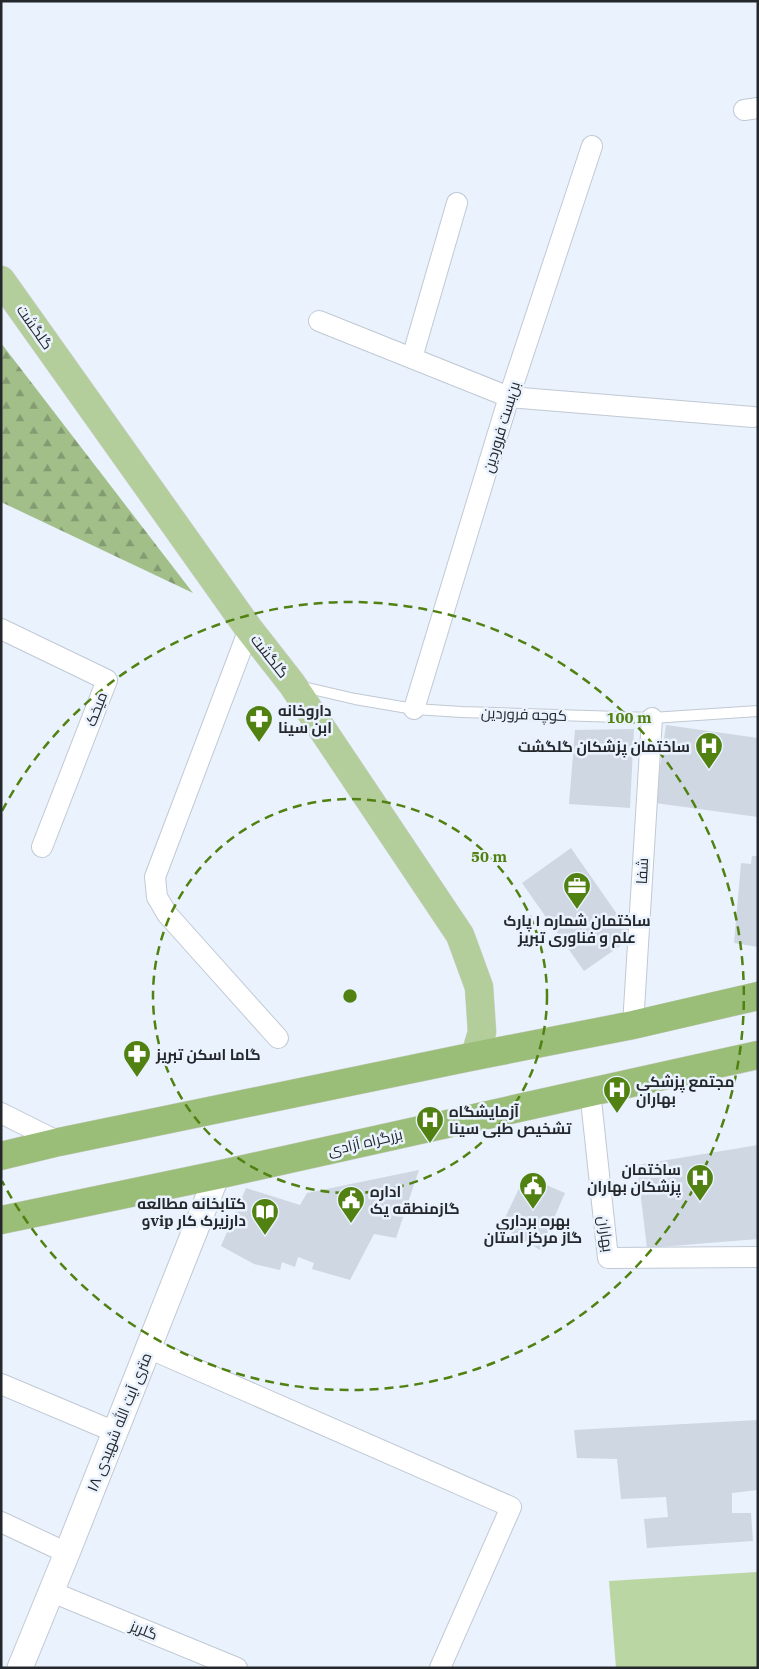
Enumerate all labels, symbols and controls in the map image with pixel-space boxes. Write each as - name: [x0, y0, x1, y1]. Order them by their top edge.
- street label: گلگشت: [13, 301, 57, 353]
- street label: بن‌بست فروردین: [478, 379, 525, 475]
- street label: گلگشت: [247, 630, 293, 682]
- street label: میخک: [81, 689, 111, 729]
- place label: داروخانه ابن سینا: [278, 701, 332, 737]
- street label: کوچه فروردین: [481, 703, 567, 726]
- pharmacy icon: داروخانه ابن سینا: [244, 704, 274, 743]
- text: 100 m: [606, 708, 652, 727]
- hospital icon: ساختمان پزشکان گلگشت: [694, 731, 724, 770]
- place label: ساختمان پزشکان گلگشت: [518, 737, 690, 758]
- text: 50 m: [471, 847, 507, 866]
- street label: شفا: [632, 857, 652, 885]
- office icon: ساختمان شماره ۱ پارک علم و فناوری تبریز: [562, 871, 592, 910]
- place label: ساختمان شماره ۱ پارک علم و فناوری تبریز: [503, 911, 651, 948]
- centre of rings: [341, 987, 359, 1005]
- pharmacy icon: گاما اسکن تبریز: [122, 1039, 152, 1078]
- place label: گاما اسکن تبریز: [155, 1045, 261, 1064]
- place label: مجتمع پزشکی بهاران: [636, 1072, 734, 1108]
- hospital icon: مجتمع پزشکی بهاران: [602, 1075, 632, 1114]
- place label: آزمایشگاه تشخیص طبی سینا: [449, 1102, 572, 1138]
- hospital icon: آزمایشگاه تشخیص طبی سینا: [415, 1105, 445, 1144]
- street label: بزرگراه آزادی: [326, 1124, 404, 1161]
- place label: ساختمان پزشکان بهاران: [587, 1160, 682, 1198]
- hospital icon: ساختمان پزشکان بهاران: [685, 1163, 715, 1202]
- public building icon: بهره برداری گاز مرکز استان: [518, 1171, 548, 1210]
- place label: اداره گازمنطقه یک: [370, 1182, 460, 1218]
- public building icon: اداره گازمنطقه یک: [336, 1185, 366, 1224]
- place label: کتابخانه مطالعه وvip دارزیرک کار: [137, 1194, 246, 1230]
- library icon: کتابخانه مطالعه وvip دارزیرک کار: [250, 1197, 280, 1236]
- place label: بهره برداری گاز مرکز استان: [484, 1211, 582, 1247]
- street label: بهاران: [593, 1215, 618, 1253]
- street label: ۱۸ متری آیت الله شهیدی: [82, 1350, 157, 1495]
- street label: گلریز: [127, 1616, 160, 1644]

